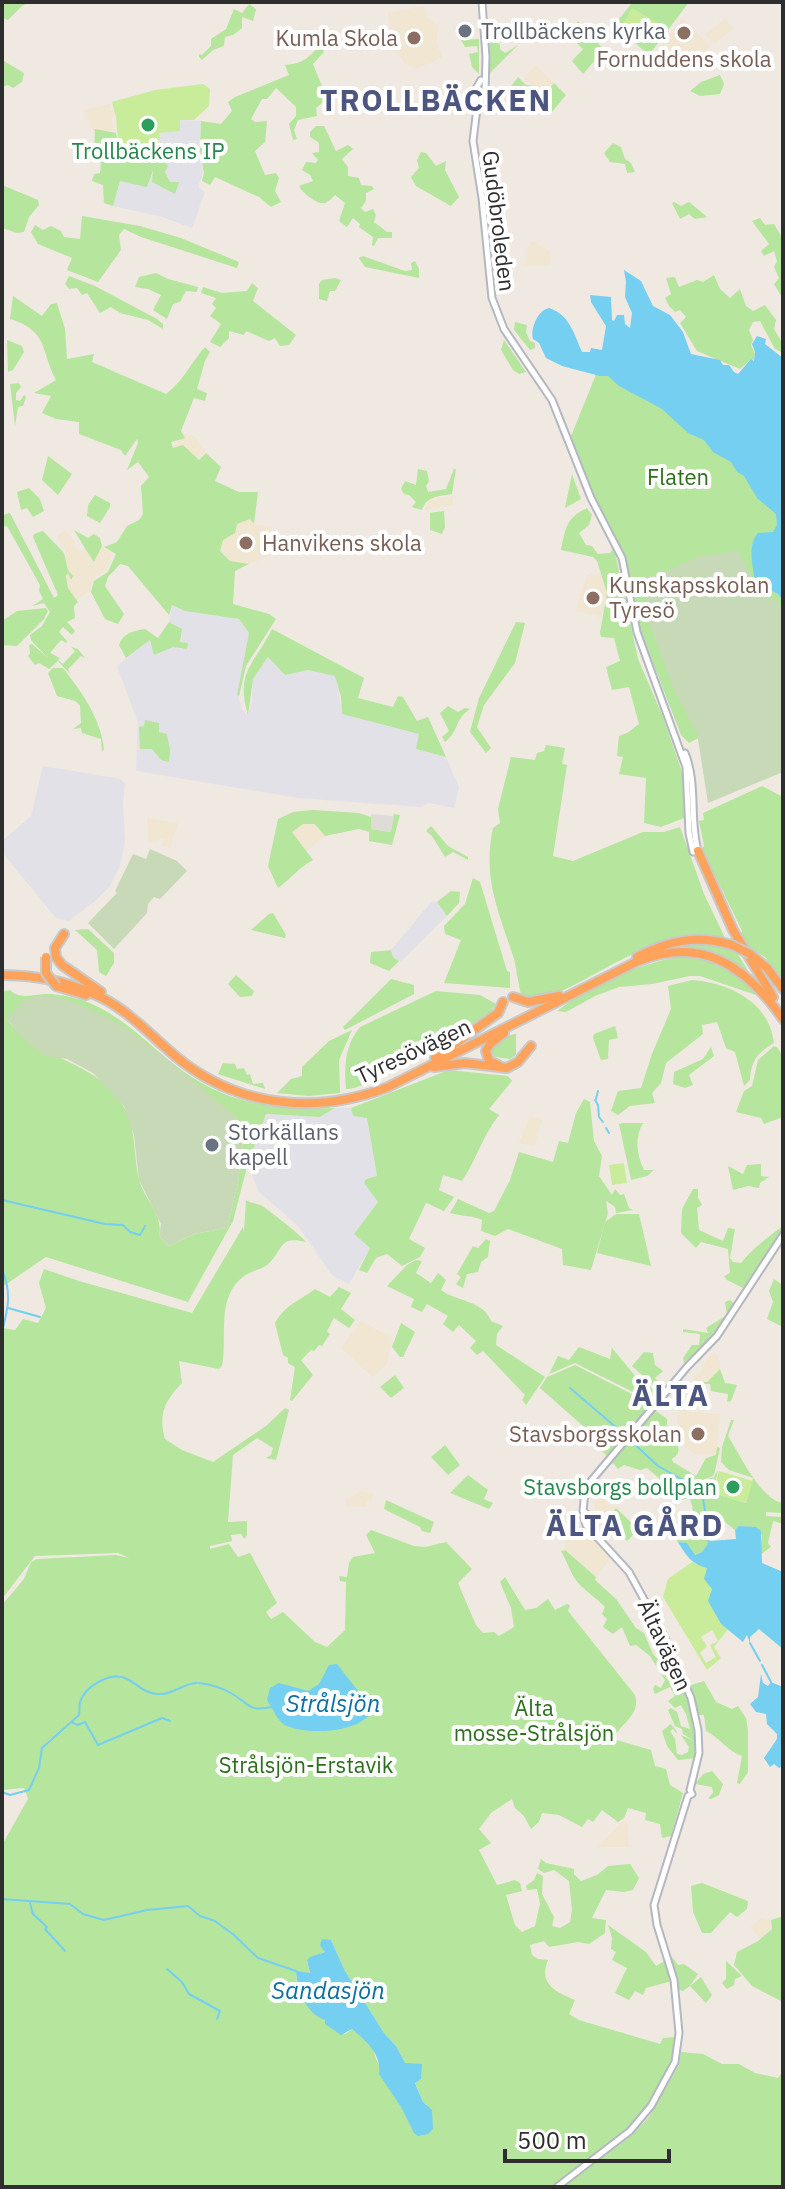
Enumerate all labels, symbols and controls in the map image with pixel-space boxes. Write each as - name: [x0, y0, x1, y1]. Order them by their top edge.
- place label: Trollbäckens kyrka: [481, 16, 666, 45]
- marker: Trollbäckens kyrka: [456, 22, 474, 40]
- place label: Kumla Skola: [276, 23, 398, 52]
- marker: Fornuddens skola: [675, 24, 693, 42]
- marker: Kumla Skola: [405, 29, 423, 47]
- place label: Fornuddens skola: [596, 44, 772, 73]
- district label: TROLLBÄCKEN: [320, 80, 552, 119]
- marker: Trollbäckens IP: [139, 116, 157, 134]
- place label: Trollbäckens IP: [71, 136, 225, 165]
- street label: Gudöbroleden: [476, 149, 522, 293]
- park label: Flaten: [647, 462, 709, 491]
- place label: Hanvikens skola: [262, 528, 422, 557]
- marker: Hanvikens skola: [237, 534, 255, 552]
- place label: Kunskapsskolan Tyresö: [609, 570, 770, 624]
- marker: Kunskapsskolan Tyresö: [584, 589, 602, 607]
- street label: Tyresövägen: [350, 1011, 475, 1090]
- place label: Storkällans kapell: [228, 1117, 339, 1171]
- marker: Storkällans kapell: [203, 1136, 221, 1154]
- district label: ÄLTA: [632, 1375, 710, 1414]
- place label: Stavsborgsskolan: [509, 1419, 682, 1448]
- marker: Stavsborgsskolan: [689, 1425, 707, 1443]
- place label: Stavsborgs bollplan: [523, 1472, 717, 1501]
- marker: Stavsborgs bollplan: [724, 1478, 742, 1496]
- district label: ÄLTA GÅRD: [546, 1505, 724, 1544]
- street label: Ältavägen: [632, 1594, 699, 1695]
- water label: Strålsjön: [286, 1687, 380, 1719]
- park label: Älta mosse-Strålsjön: [454, 1693, 614, 1747]
- park label: Strålsjön-Erstavik: [219, 1750, 394, 1779]
- water label: Sandasjön: [271, 1974, 385, 2006]
- scale bar: [505, 2113, 669, 2163]
- text: 500 m: [517, 2124, 587, 2156]

